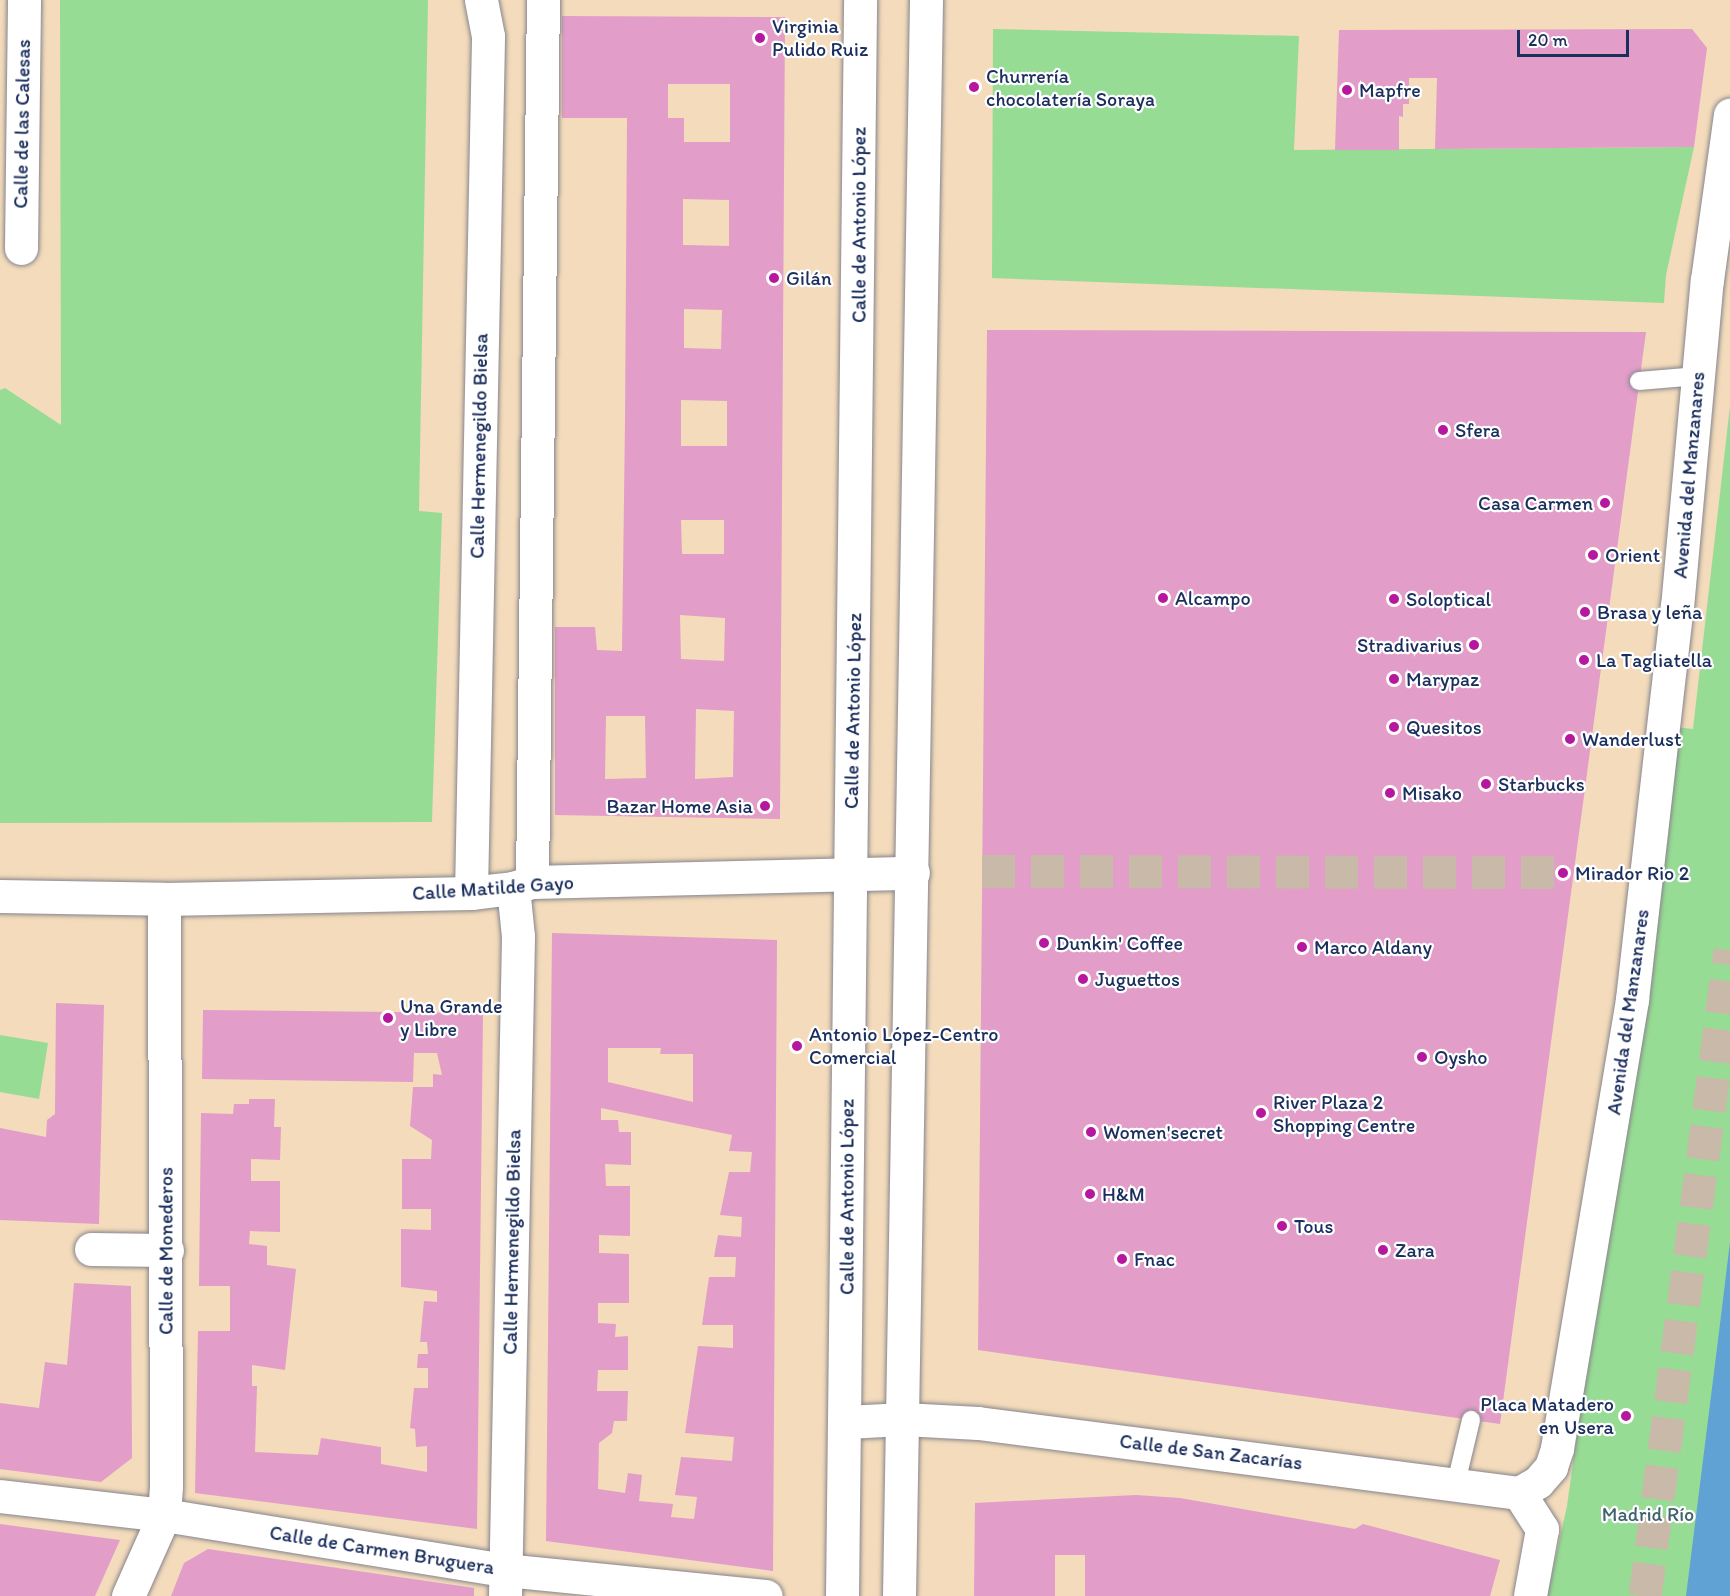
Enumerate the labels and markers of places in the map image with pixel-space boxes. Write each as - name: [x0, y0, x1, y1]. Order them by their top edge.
- place label: Virginia Pulido Ruiz: [772, 14, 868, 61]
- marker: Virginia Pulido Ruiz: [753, 31, 767, 45]
- place label: Churrería chocolatería Soraya: [986, 64, 1155, 111]
- place label: Mapfre: [1359, 78, 1421, 102]
- marker: Churrería chocolatería Soraya: [967, 80, 981, 94]
- marker: Mapfre: [1340, 83, 1354, 97]
- place label: Gilán: [786, 266, 832, 290]
- marker: Gilán: [767, 271, 781, 285]
- place label: Sfera: [1455, 418, 1500, 442]
- marker: Sfera: [1436, 423, 1450, 437]
- place label: Casa Carmen: [1478, 491, 1593, 515]
- marker: Casa Carmen: [1598, 496, 1612, 510]
- place label: Orient: [1605, 543, 1660, 567]
- marker: Orient: [1586, 548, 1600, 562]
- place label: Alcampo: [1175, 586, 1251, 610]
- place label: Soloptical: [1406, 587, 1491, 611]
- marker: Alcampo: [1156, 591, 1170, 605]
- marker: Soloptical: [1387, 592, 1401, 606]
- place label: Brasa y leña: [1597, 600, 1702, 624]
- marker: Brasa y leña: [1578, 605, 1592, 619]
- place label: Stradivarius: [1357, 633, 1462, 657]
- marker: Stradivarius: [1467, 638, 1481, 652]
- place label: La Tagliatella: [1596, 648, 1710, 672]
- marker: La Tagliatella: [1577, 653, 1591, 667]
- place label: Marypaz: [1406, 667, 1479, 691]
- marker: Marypaz: [1387, 672, 1401, 686]
- place label: Quesitos: [1406, 715, 1482, 739]
- marker: Quesitos: [1387, 720, 1401, 734]
- place label: Wanderlust: [1582, 727, 1681, 751]
- marker: Wanderlust: [1563, 732, 1577, 746]
- place label: Starbucks: [1498, 772, 1585, 796]
- marker: Starbucks: [1479, 777, 1493, 791]
- place label: Misako: [1402, 781, 1462, 805]
- marker: Misako: [1383, 786, 1397, 800]
- place label: Bazar Home Asia: [607, 794, 753, 818]
- marker: Bazar Home Asia: [758, 799, 772, 813]
- place label: Mirador Rio 2: [1575, 861, 1689, 885]
- marker: Mirador Rio 2: [1556, 866, 1570, 880]
- place label: Dunkin' Coffee: [1056, 931, 1183, 955]
- place label: Marco Aldany: [1314, 935, 1432, 959]
- marker: Dunkin' Coffee: [1037, 936, 1051, 950]
- marker: Marco Aldany: [1295, 940, 1309, 954]
- place label: Juguettos: [1095, 967, 1180, 991]
- marker: Juguettos: [1076, 972, 1090, 986]
- place label: Una Grande y Libre: [400, 994, 503, 1041]
- marker: Una Grande y Libre: [381, 1011, 395, 1025]
- place label: Antonio López-Centro Comercial: [809, 1022, 998, 1069]
- marker: Antonio López-Centro Comercial: [790, 1039, 804, 1053]
- place label: Oysho: [1434, 1045, 1488, 1069]
- marker: Oysho: [1415, 1050, 1429, 1064]
- place label: River Plaza 2 Shopping Centre: [1273, 1090, 1415, 1137]
- marker: River Plaza 2 Shopping Centre: [1254, 1106, 1268, 1120]
- place label: Women'secret: [1103, 1120, 1223, 1144]
- marker: Women'secret: [1084, 1125, 1098, 1139]
- place label: H&M: [1102, 1182, 1145, 1206]
- marker: H&M: [1083, 1187, 1097, 1201]
- place label: Tous: [1294, 1214, 1333, 1238]
- marker: Tous: [1275, 1219, 1289, 1233]
- place label: Zara: [1395, 1238, 1435, 1262]
- marker: Zara: [1376, 1243, 1390, 1257]
- place label: Fnac: [1134, 1247, 1175, 1271]
- marker: Fnac: [1115, 1252, 1129, 1266]
- place label: Placa Matadero en Usera: [1481, 1392, 1614, 1439]
- marker: Placa Matadero en Usera: [1619, 1409, 1633, 1423]

